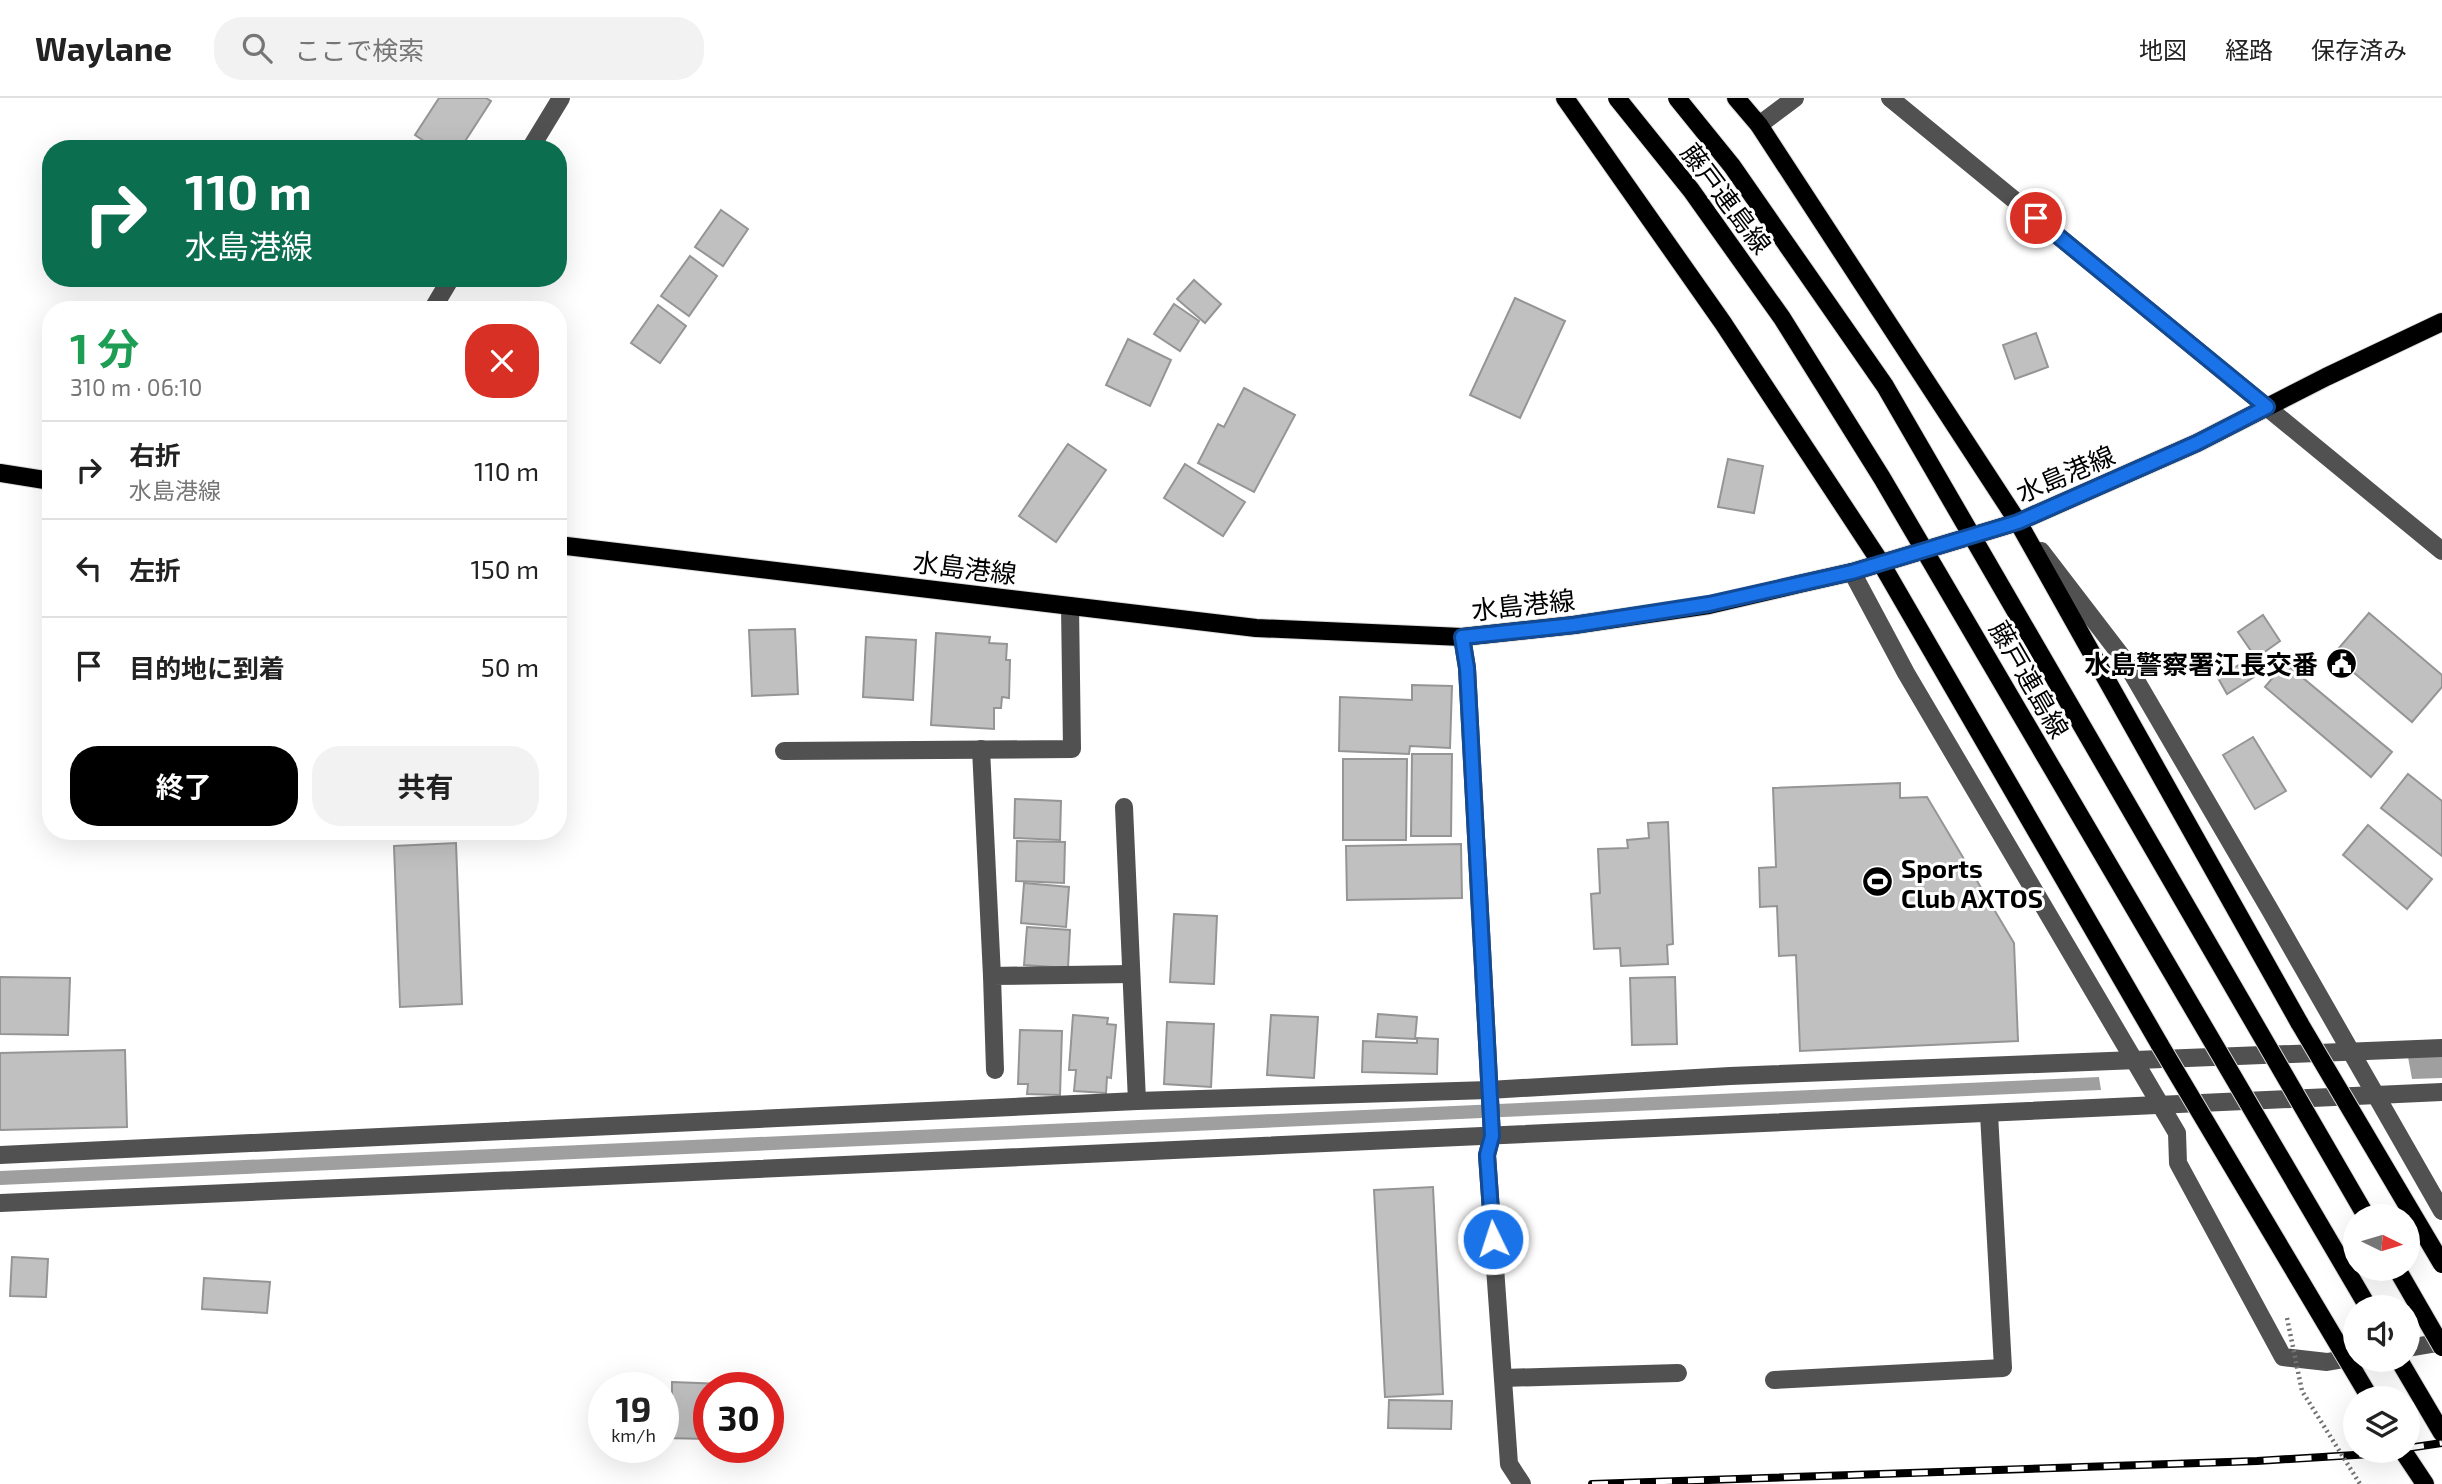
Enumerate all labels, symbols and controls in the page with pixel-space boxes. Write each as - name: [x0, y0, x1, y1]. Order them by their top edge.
- search box: [214, 17, 704, 80]
- text: Waylane: [35, 28, 172, 68]
- icon: search: [238, 29, 276, 67]
- text: ここで検索: [294, 34, 424, 65]
- text: 地図: [2139, 35, 2187, 64]
- text: 経路: [2225, 35, 2273, 64]
- text: 保存済み: [2311, 35, 2407, 64]
- street label: 藤戸連島線: [1675, 137, 1779, 259]
- text: 110 m: [185, 161, 312, 220]
- icon: right: [70, 168, 161, 259]
- pin: [2006, 188, 2066, 248]
- icon: arrive: [2017, 199, 2055, 237]
- text: 水島港線: [185, 226, 313, 264]
- text: 1 分: [70, 322, 139, 372]
- button: close: [465, 324, 539, 398]
- text: 310 m · 06:10: [70, 373, 202, 401]
- street label: 水島港線: [2011, 438, 2119, 508]
- text: 右折: [129, 439, 181, 470]
- icon: right: [70, 451, 108, 489]
- text: 110 m: [474, 455, 539, 486]
- text: 水島港線: [129, 476, 221, 504]
- street label: 水島港線: [911, 545, 1019, 589]
- icon: left: [70, 549, 108, 587]
- text: 150 m: [470, 553, 539, 584]
- text: 左折: [129, 554, 181, 585]
- street label: 水島港線: [1470, 583, 1576, 625]
- street label: 藤戸連島線: [1984, 615, 2076, 743]
- public building icon: 水島警察署江長交番: [2324, 646, 2358, 680]
- icon: arrive: [70, 647, 108, 685]
- place label: 水島警察署江長交番: [2084, 648, 2318, 679]
- text: 50 m: [481, 651, 539, 682]
- text: 目的地に到着: [129, 652, 285, 683]
- button: 終了: [70, 746, 298, 826]
- button: 共有: [312, 746, 539, 826]
- place label: Sports Club AXTOS: [1901, 852, 2043, 913]
- sports icon: Sports Club AXTOS: [1861, 865, 1895, 899]
- position arrow: [1456, 1202, 1530, 1276]
- north arrow: [2343, 1204, 2420, 1281]
- map controls: [2343, 1204, 2420, 1463]
- button: sound: [2343, 1295, 2420, 1372]
- speed limit sign: 30: [693, 1372, 784, 1463]
- button: layers: [2343, 1386, 2420, 1463]
- text: 19: [616, 1387, 651, 1429]
- text: km/h: [611, 1424, 656, 1446]

